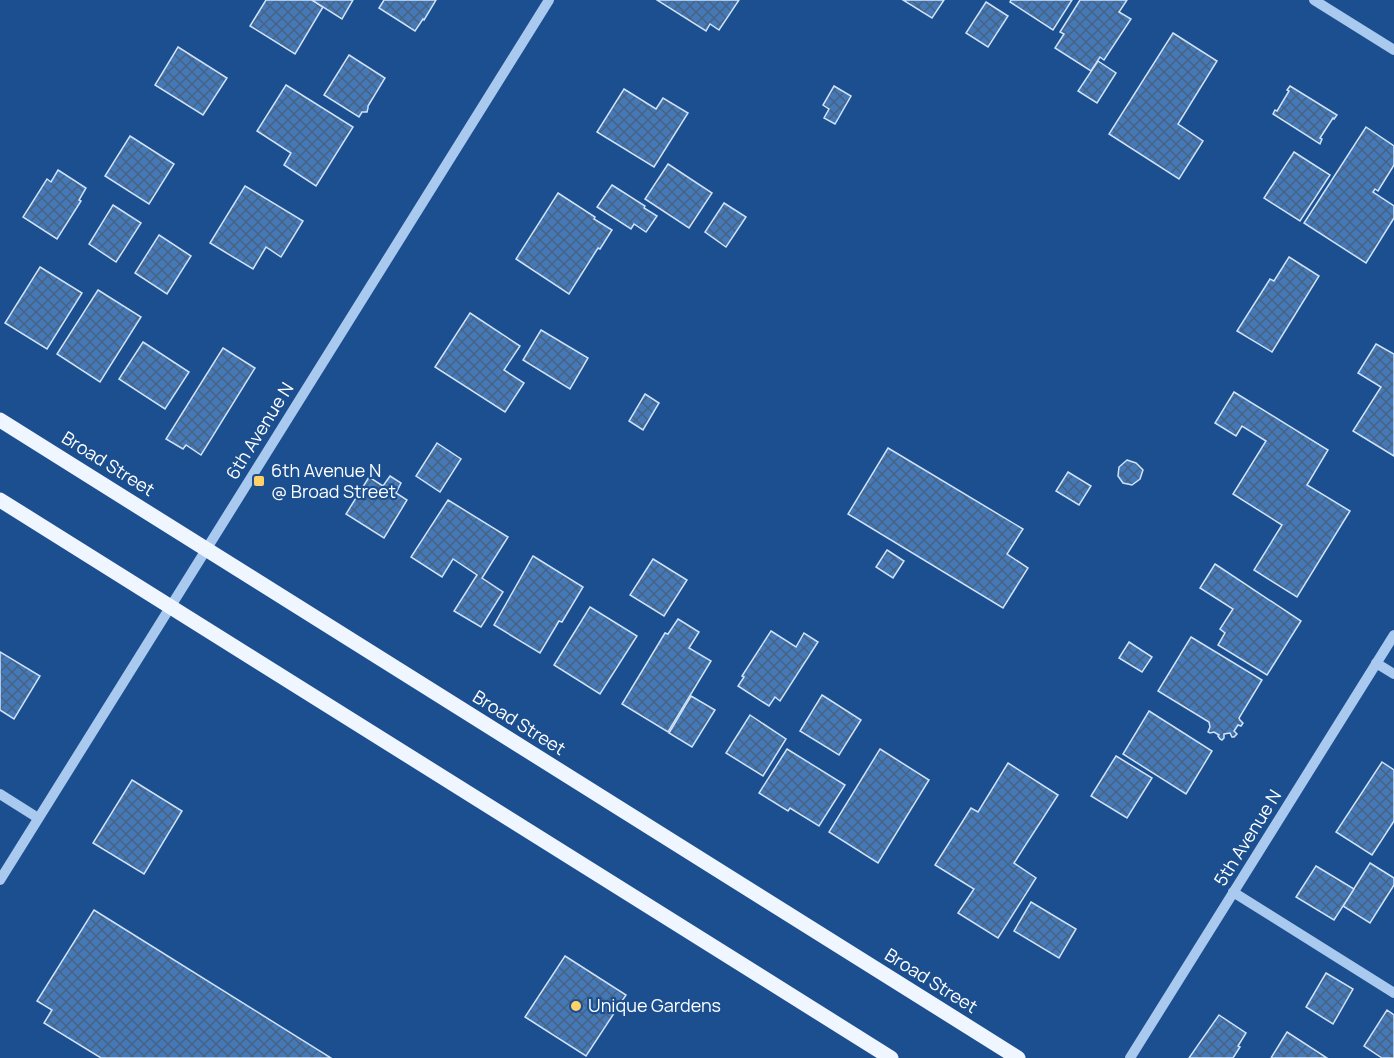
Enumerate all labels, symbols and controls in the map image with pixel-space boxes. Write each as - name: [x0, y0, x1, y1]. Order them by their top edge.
- street label: 6th Avenue N: [220, 377, 299, 484]
- street label: Broad Street: [58, 425, 159, 501]
- place label: 6th Avenue N @ Broad Street: [271, 458, 396, 503]
- marker: 6th Avenue N @ Broad Street: [252, 474, 266, 488]
- street label: Broad Street: [469, 684, 570, 760]
- street label: 5th Avenue N: [1208, 785, 1286, 890]
- street label: Broad Street: [881, 942, 982, 1018]
- place label: Unique Gardens: [588, 993, 721, 1017]
- marker: Unique Gardens: [569, 999, 583, 1013]

